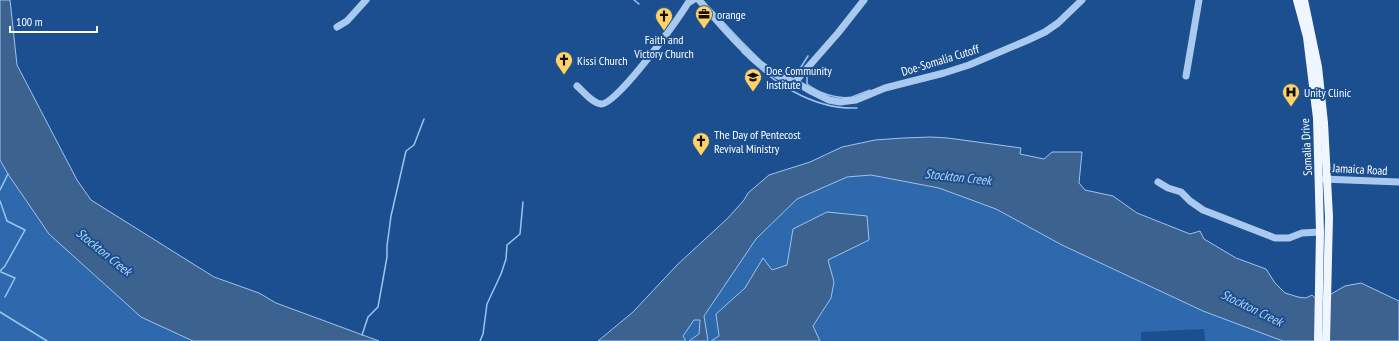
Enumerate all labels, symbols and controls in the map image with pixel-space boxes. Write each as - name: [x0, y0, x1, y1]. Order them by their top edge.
- office icon: orange: [694, 4, 714, 29]
- church icon: Faith and Victory Church: [654, 6, 674, 31]
- place label: orange: [717, 7, 746, 22]
- scale bar: [10, 8, 97, 34]
- text: 100 m: [16, 14, 43, 29]
- place label: Faith and Victory Church: [633, 32, 694, 61]
- street label: Doe-Somalia Cutoff: [899, 41, 982, 79]
- church icon: Kissi Church: [554, 50, 574, 75]
- place label: Kissi Church: [577, 53, 628, 68]
- place label: Doe Community Institute: [766, 63, 832, 92]
- school or university icon: Doe Community Institute: [743, 67, 763, 92]
- hospital icon: Unity Clinic: [1281, 82, 1301, 107]
- place label: Unity Clinic: [1304, 85, 1352, 100]
- street label: Somalia Drive: [1297, 118, 1315, 176]
- place label: The Day of Pentecost Revival Ministry: [714, 127, 801, 156]
- church icon: The Day of Pentecost Revival Ministry: [691, 131, 711, 156]
- street label: Jamaica Road: [1331, 160, 1388, 178]
- water label: Stockton Creek: [924, 165, 994, 189]
- water label: Stockton Creek: [73, 224, 137, 281]
- water label: Stockton Creek: [1218, 286, 1288, 331]

